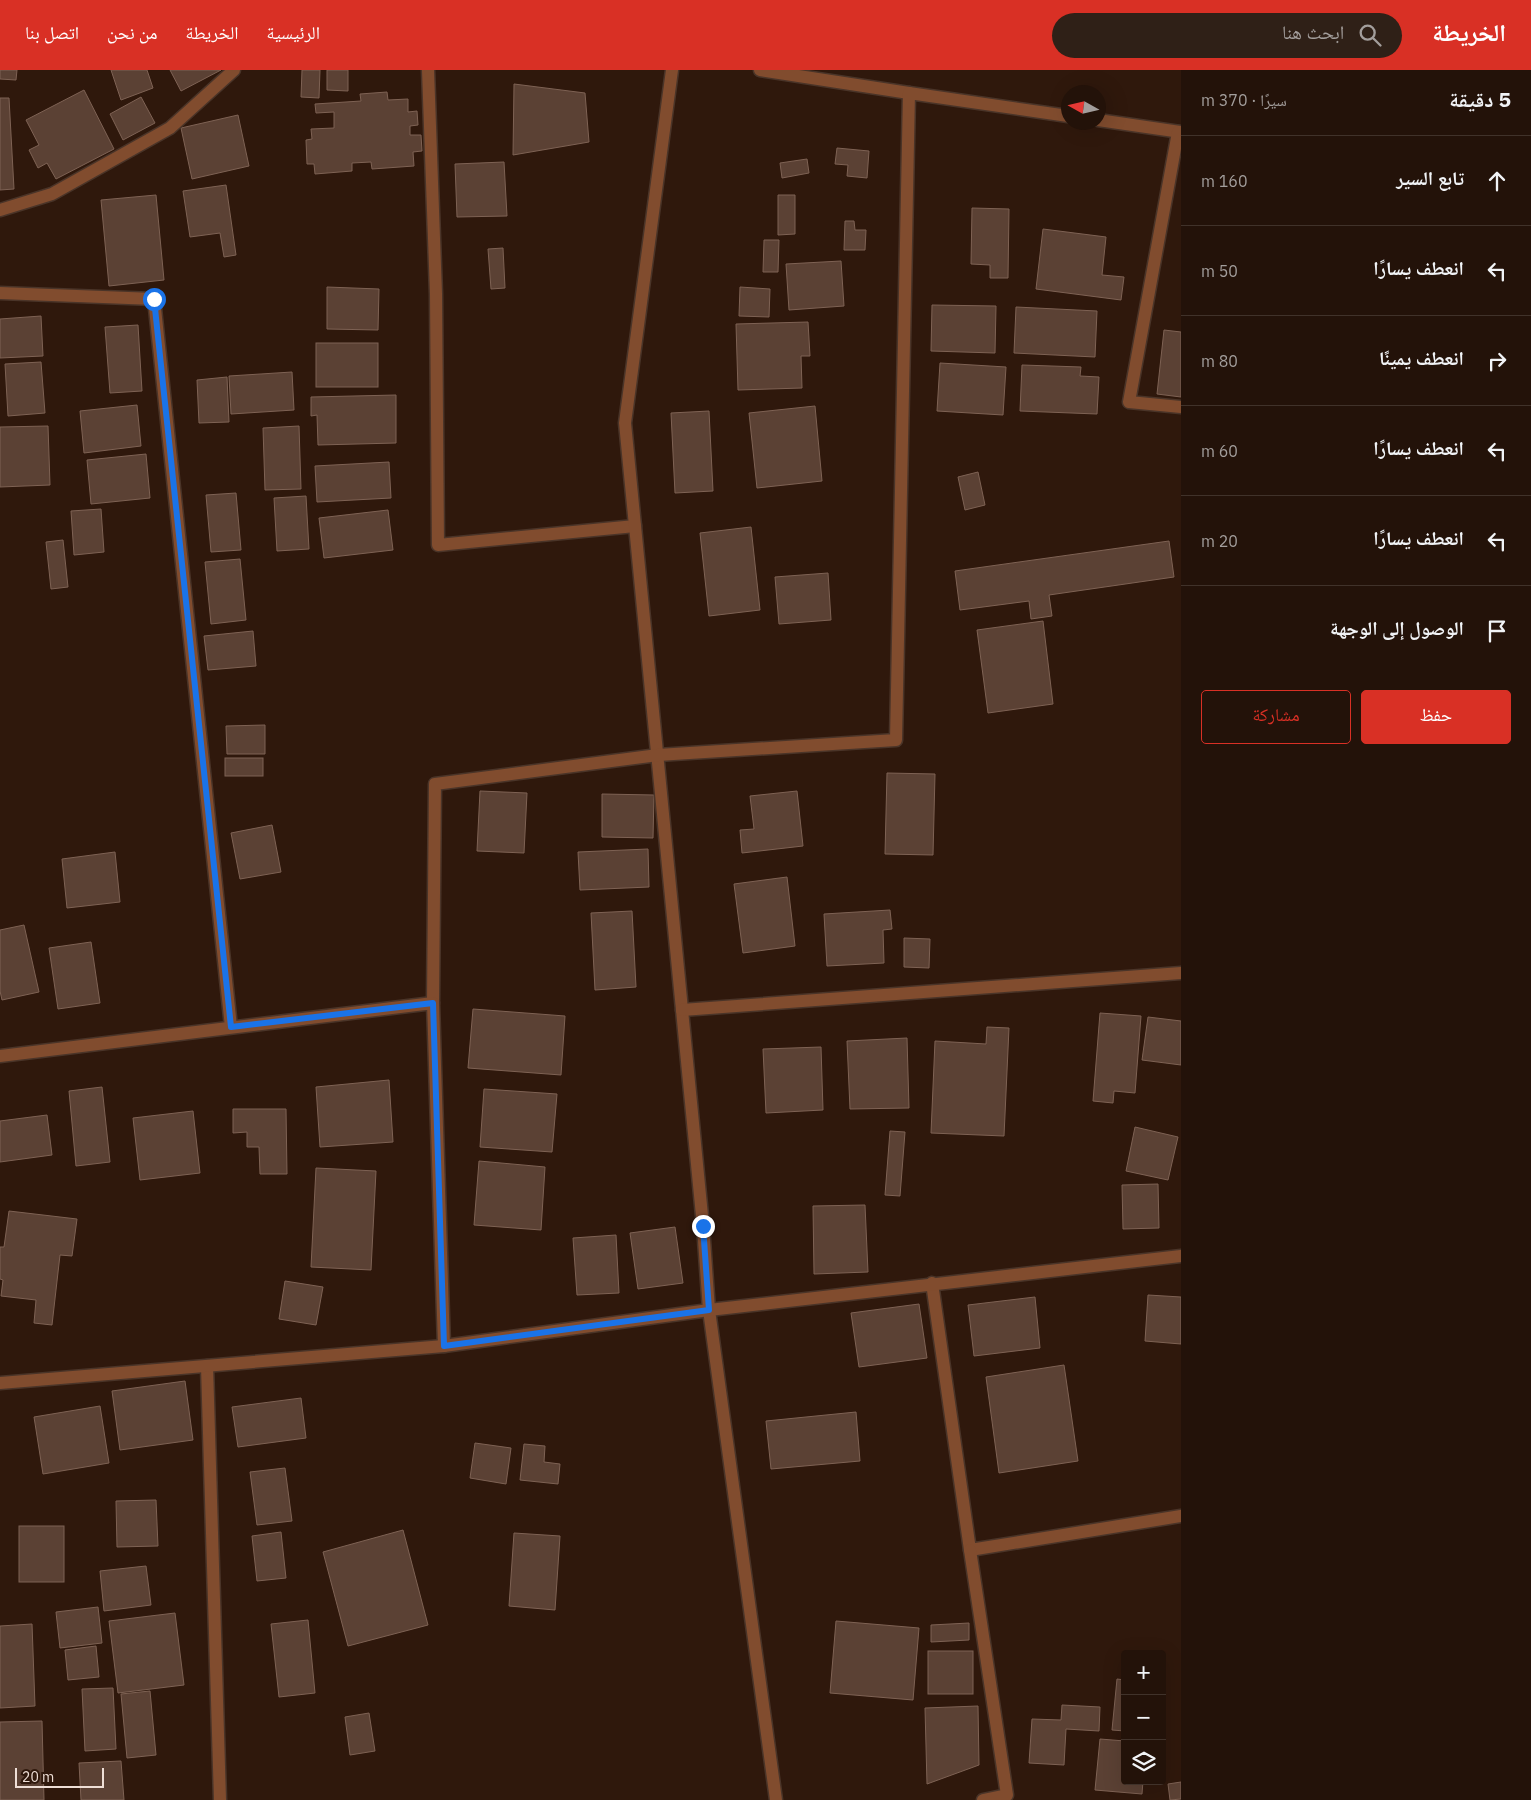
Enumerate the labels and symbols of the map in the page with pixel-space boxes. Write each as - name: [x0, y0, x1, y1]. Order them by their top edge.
- north arrow: [1061, 85, 1106, 130]
- route start: [143, 288, 166, 311]
- route end: [692, 1215, 715, 1238]
- scale bar: [15, 1765, 104, 1788]

